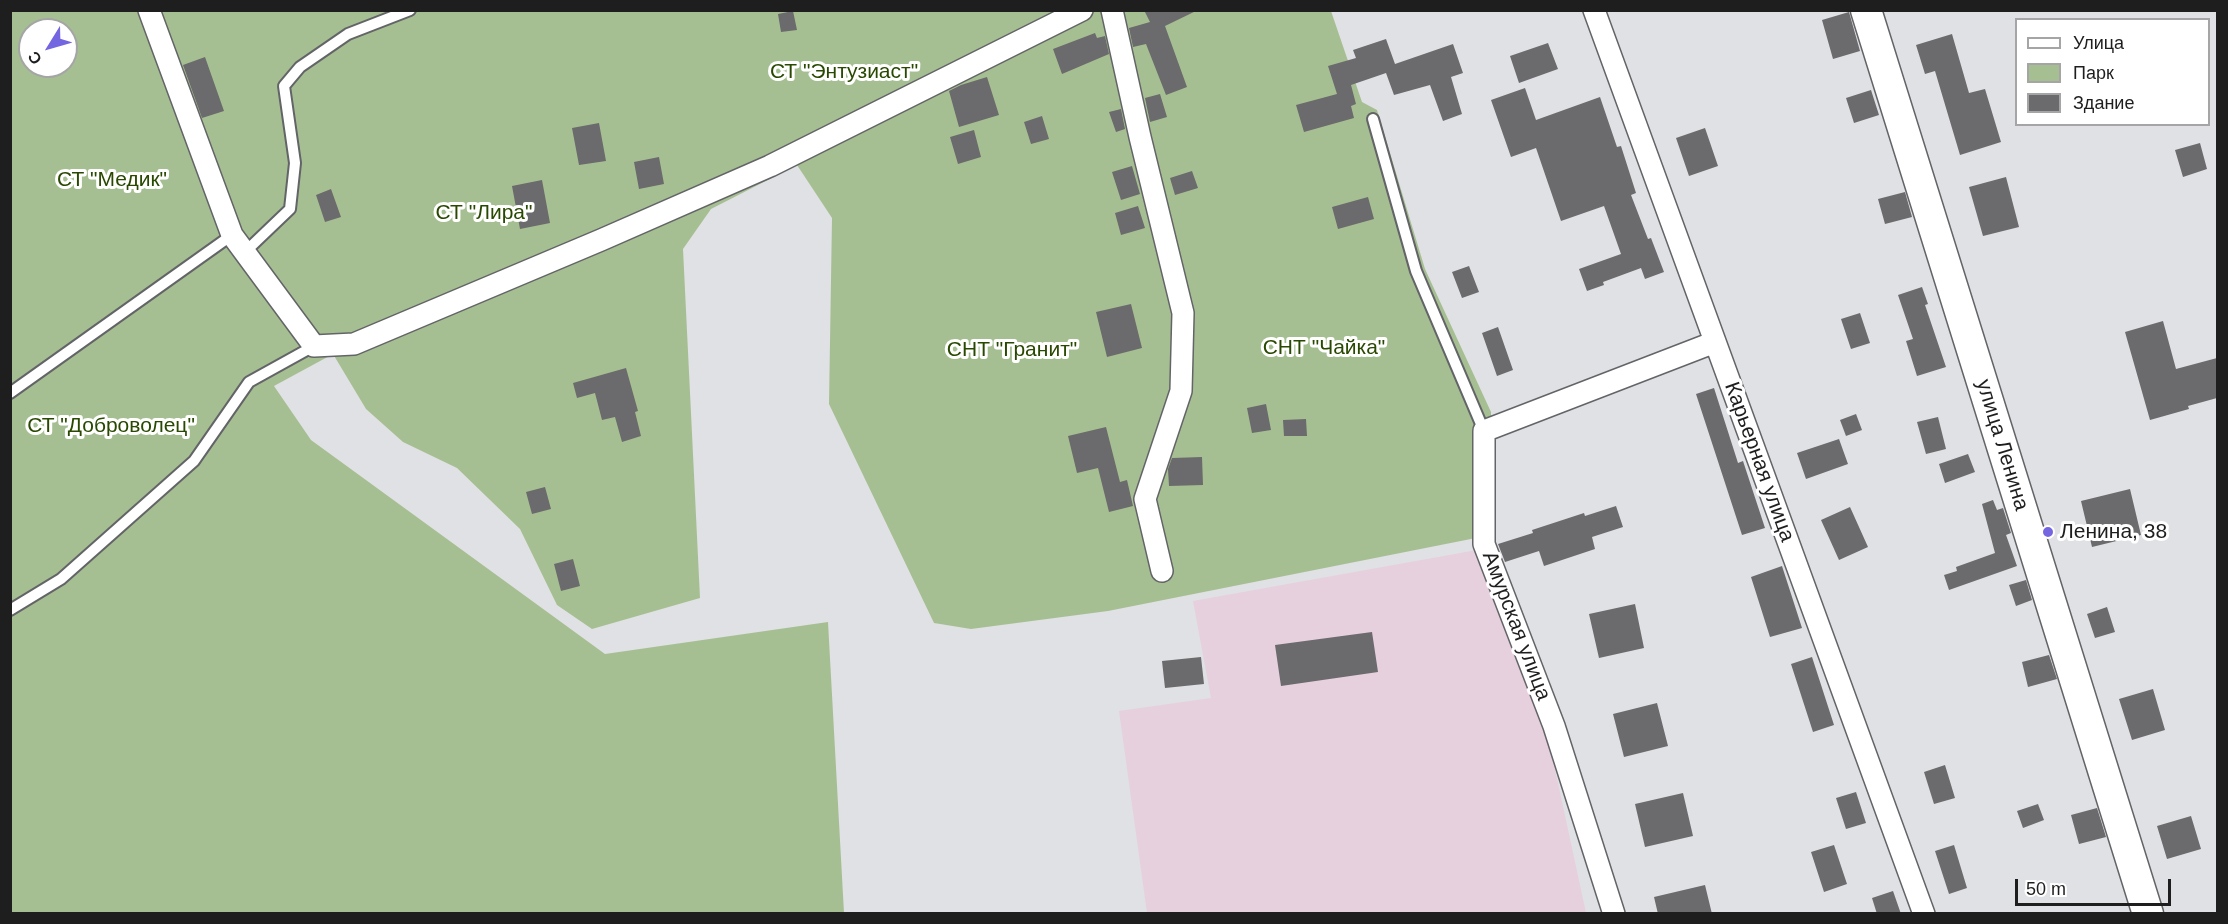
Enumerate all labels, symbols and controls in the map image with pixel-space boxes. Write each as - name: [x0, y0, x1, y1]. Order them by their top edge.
- north arrow: [18, 18, 78, 78]
- legend: [2015, 18, 2210, 126]
- text: Улица: [2073, 33, 2124, 53]
- text: С: [25, 48, 45, 68]
- park label: СТ "Энтузиаст": [770, 59, 918, 85]
- text: Парк: [2073, 63, 2114, 83]
- text: Здание: [2073, 93, 2134, 113]
- park label: СТ "Медик": [57, 167, 167, 193]
- park label: СТ "Лира": [436, 200, 532, 226]
- park label: СНТ "Чайка": [1263, 335, 1385, 361]
- park label: СНТ "Гранит": [947, 337, 1077, 363]
- street label: улица Ленина: [1970, 376, 2034, 514]
- street label: Карьерная улица: [1718, 379, 1800, 545]
- park label: СТ "Доброволец": [27, 413, 195, 439]
- place label: Ленина, 38: [2060, 519, 2167, 545]
- marker: Ленина, 38: [2041, 525, 2055, 539]
- street label: Амурская улица: [1476, 548, 1556, 704]
- scale bar: [2018, 867, 2174, 905]
- text: 50 m: [2026, 879, 2066, 899]

